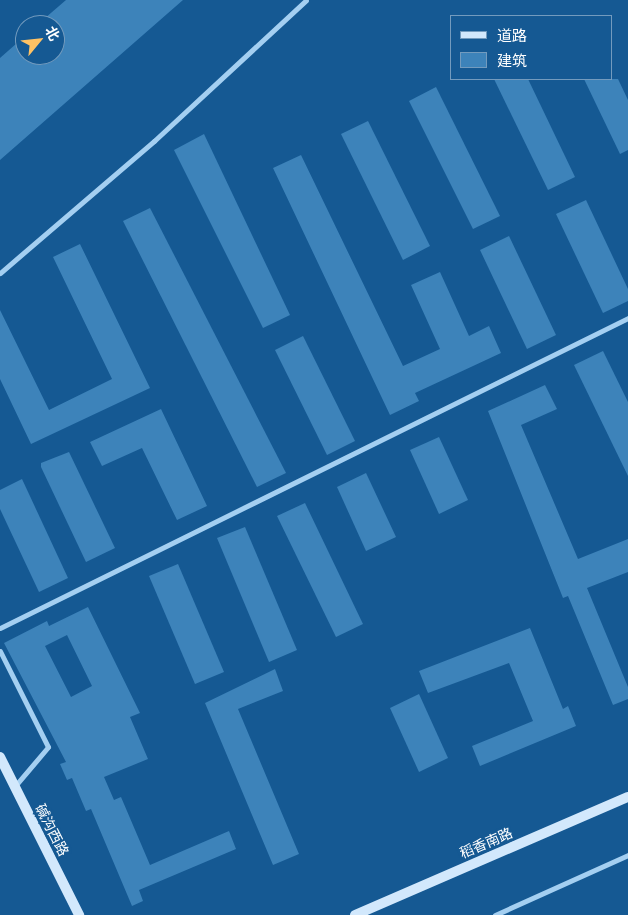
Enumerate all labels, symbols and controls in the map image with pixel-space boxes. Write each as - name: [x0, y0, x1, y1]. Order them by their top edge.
- north arrow: [15, 15, 65, 65]
- legend: [450, 15, 613, 80]
- text: 北: [42, 23, 64, 43]
- text: 道路: [497, 26, 527, 44]
- text: 建筑: [497, 51, 527, 69]
- street label: 碱沟西路: [32, 801, 72, 859]
- street label: 稻香南路: [457, 824, 515, 862]

